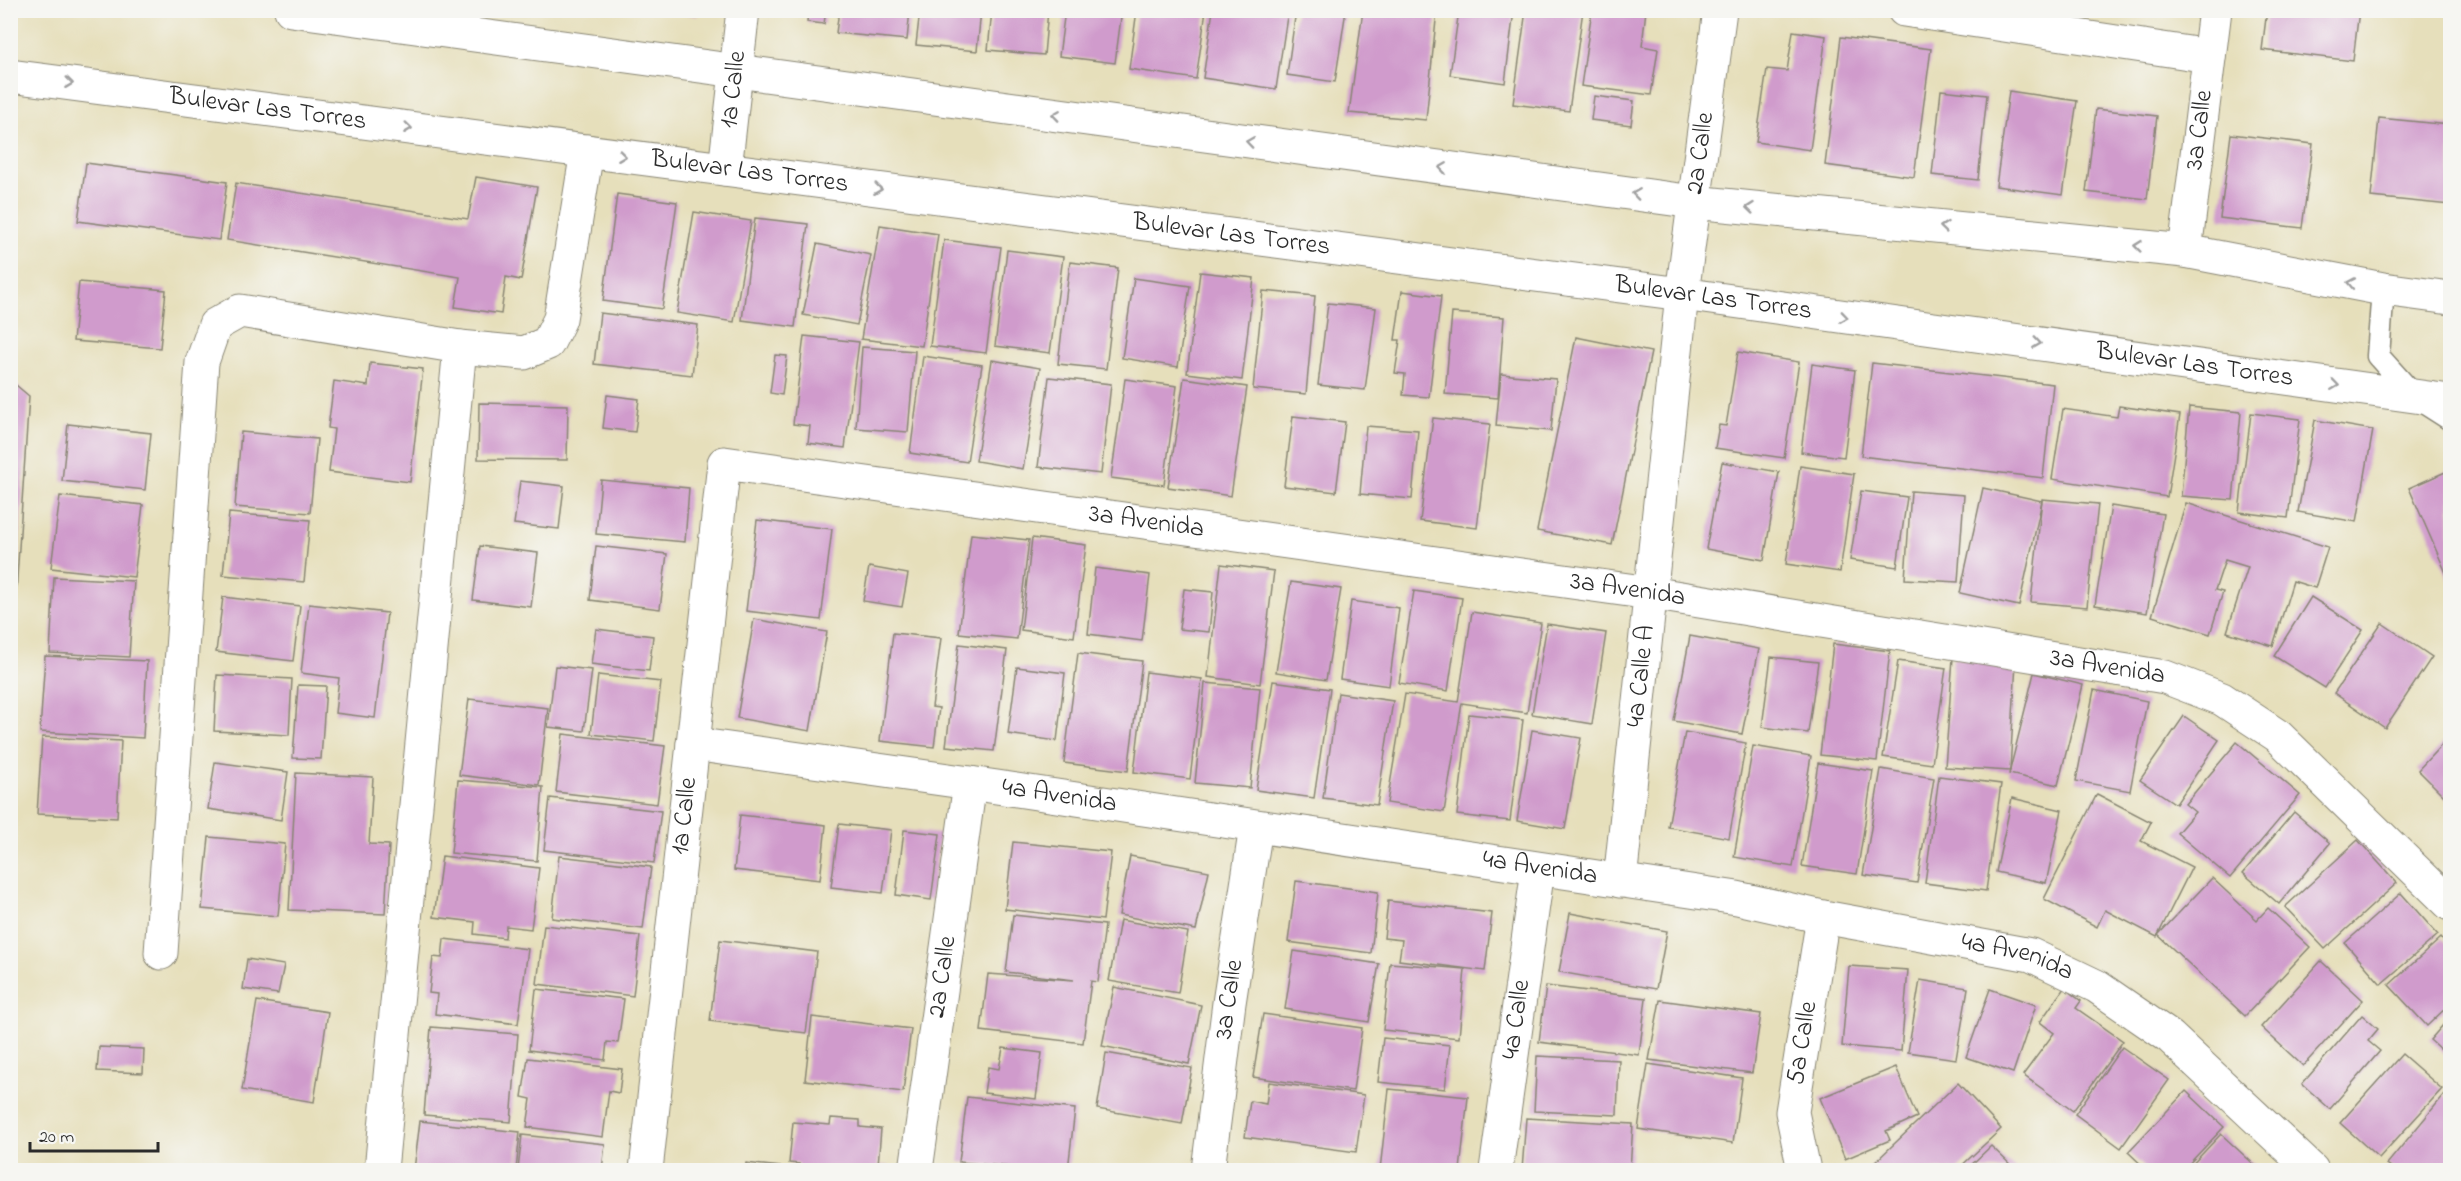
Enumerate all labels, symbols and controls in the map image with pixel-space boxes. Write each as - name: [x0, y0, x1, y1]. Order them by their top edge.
- street label: 1a Calle: [711, 48, 757, 130]
- one-way arrow: [64, 77, 73, 89]
- street label: Bulevar Las Torres: [166, 78, 369, 141]
- street label: 3a Calle: [2176, 88, 2224, 172]
- one-way arrow: [1052, 110, 1061, 122]
- street label: 2a Calle: [1677, 110, 1725, 197]
- one-way arrow: [403, 121, 412, 133]
- one-way arrow: [1245, 136, 1254, 148]
- street label: Bulevar Las Torres: [648, 141, 851, 204]
- one-way arrow: [617, 149, 626, 161]
- one-way arrow: [1438, 162, 1447, 175]
- one-way arrow: [873, 182, 882, 195]
- one-way arrow: [1631, 189, 1641, 201]
- one-way arrow: [1746, 202, 1755, 215]
- street label: Bulevar Las Torres: [1130, 203, 1333, 267]
- one-way arrow: [1940, 221, 1949, 234]
- one-way arrow: [2134, 240, 2143, 253]
- street label: Bulevar Las Torres: [1612, 266, 1815, 331]
- one-way arrow: [2346, 277, 2356, 290]
- one-way arrow: [1840, 310, 1849, 322]
- street label: Bulevar Las Torres: [2093, 333, 2296, 398]
- one-way arrow: [2033, 337, 2042, 349]
- one-way arrow: [2330, 378, 2339, 390]
- street label: 3a Avenida: [1086, 495, 1207, 549]
- street label: 3a Avenida: [1568, 563, 1688, 617]
- street label: 4a Calle A: [1617, 623, 1666, 729]
- street label: 3a Avenida: [2047, 640, 2168, 696]
- street label: 4a Avenida: [999, 769, 1119, 824]
- street label: 1a Calle: [662, 775, 708, 857]
- street label: 4a Avenida: [1480, 841, 1600, 896]
- street label: 4a Avenida: [1958, 924, 2080, 992]
- street label: 2a Calle: [918, 933, 967, 1020]
- street label: 3a Calle: [1206, 957, 1254, 1041]
- street label: 4a Calle: [1493, 977, 1541, 1062]
- street label: 5a Calle: [1778, 998, 1828, 1088]
- scale bar: [30, 1115, 158, 1153]
- text: 20 m: [39, 1125, 74, 1151]

